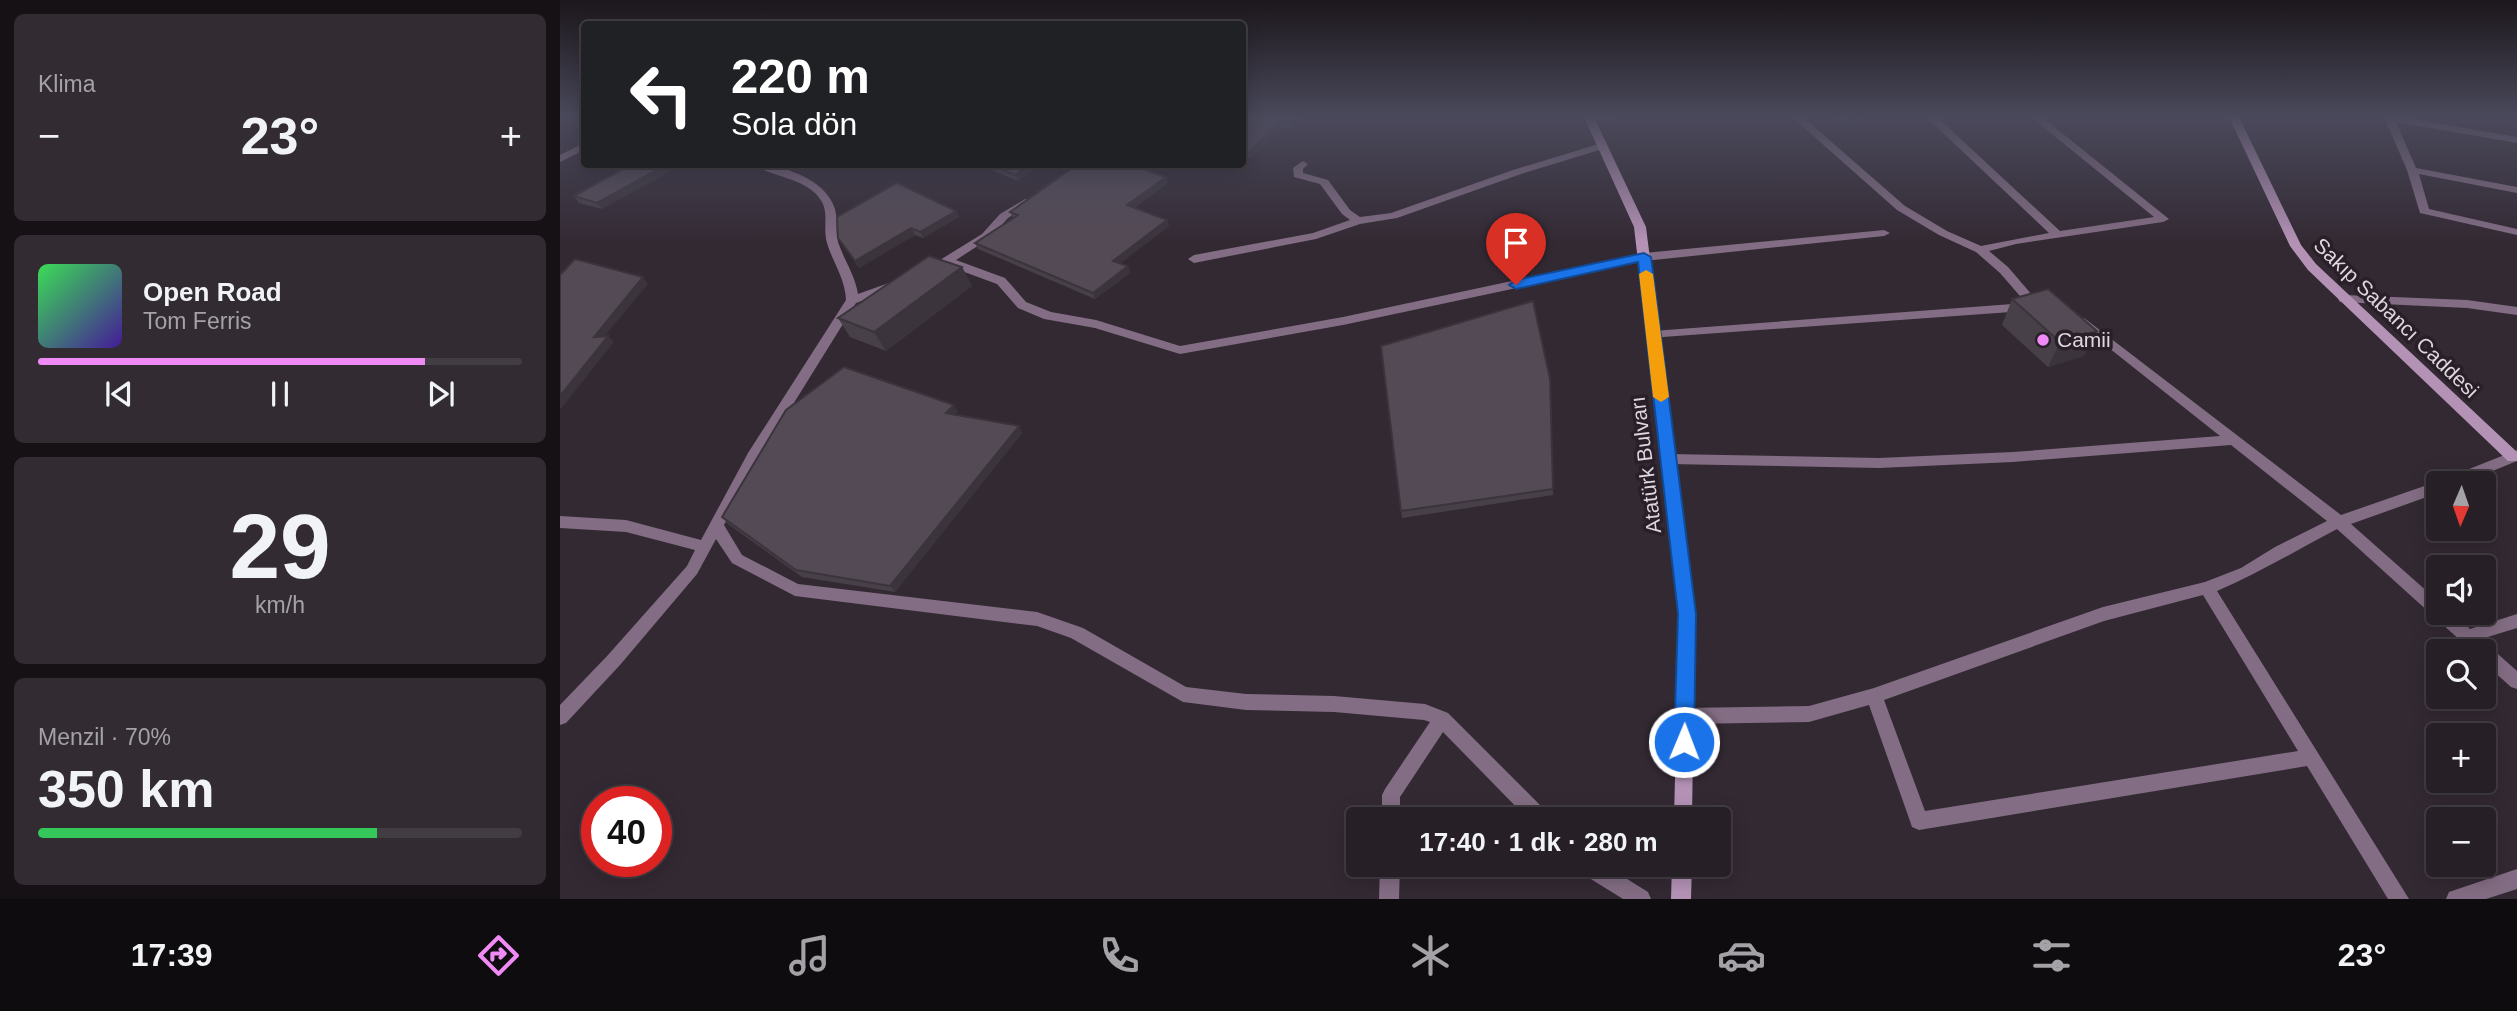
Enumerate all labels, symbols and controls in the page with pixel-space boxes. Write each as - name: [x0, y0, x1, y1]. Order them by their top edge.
- icon: left: [616, 49, 707, 140]
- text: 220 m: [731, 49, 870, 103]
- text: Klima: [38, 71, 96, 97]
- text: Sola dön: [731, 106, 857, 142]
- text: 23°: [241, 107, 319, 165]
- text: −: [38, 115, 60, 157]
- text: +: [500, 115, 522, 157]
- pin: [1486, 213, 1546, 285]
- icon: arrive: [1497, 224, 1535, 262]
- street label: Sakıp Sabancı Caddesi: [2309, 233, 2483, 402]
- text: Open Road: [143, 277, 282, 307]
- text: Tom Ferris: [143, 308, 252, 334]
- place label: Camii: [2057, 328, 2111, 351]
- marker: Camii: [2035, 332, 2051, 348]
- icon: previous: [100, 375, 138, 413]
- icon: pause: [261, 375, 299, 413]
- icon: next: [422, 375, 460, 413]
- street label: Atatürk Bulvarı: [1626, 395, 1665, 535]
- north arrow: [2426, 471, 2496, 541]
- map controls: [2426, 471, 2496, 877]
- text: 29: [229, 496, 331, 597]
- button: sound: [2426, 555, 2496, 625]
- text: km/h: [255, 592, 305, 618]
- button: search: [2426, 639, 2496, 709]
- position arrow: [1647, 705, 1721, 779]
- button: +: [2426, 723, 2496, 793]
- text: Menzil · 70%: [38, 724, 171, 750]
- text: 350 km: [38, 760, 214, 818]
- speed limit sign: 40: [581, 786, 672, 877]
- button: −: [2426, 807, 2496, 877]
- text: 17:40 · 1 dk · 280 m: [1419, 827, 1658, 857]
- icon: directions: [474, 931, 523, 980]
- icon: music: [785, 931, 834, 980]
- icon: phone: [1095, 931, 1144, 980]
- icon: climate: [1406, 931, 1455, 980]
- icon: car: [1717, 931, 1766, 980]
- icon: filters: [2027, 931, 2076, 980]
- text: 17:39: [131, 937, 213, 973]
- text: 23°: [2338, 937, 2386, 973]

